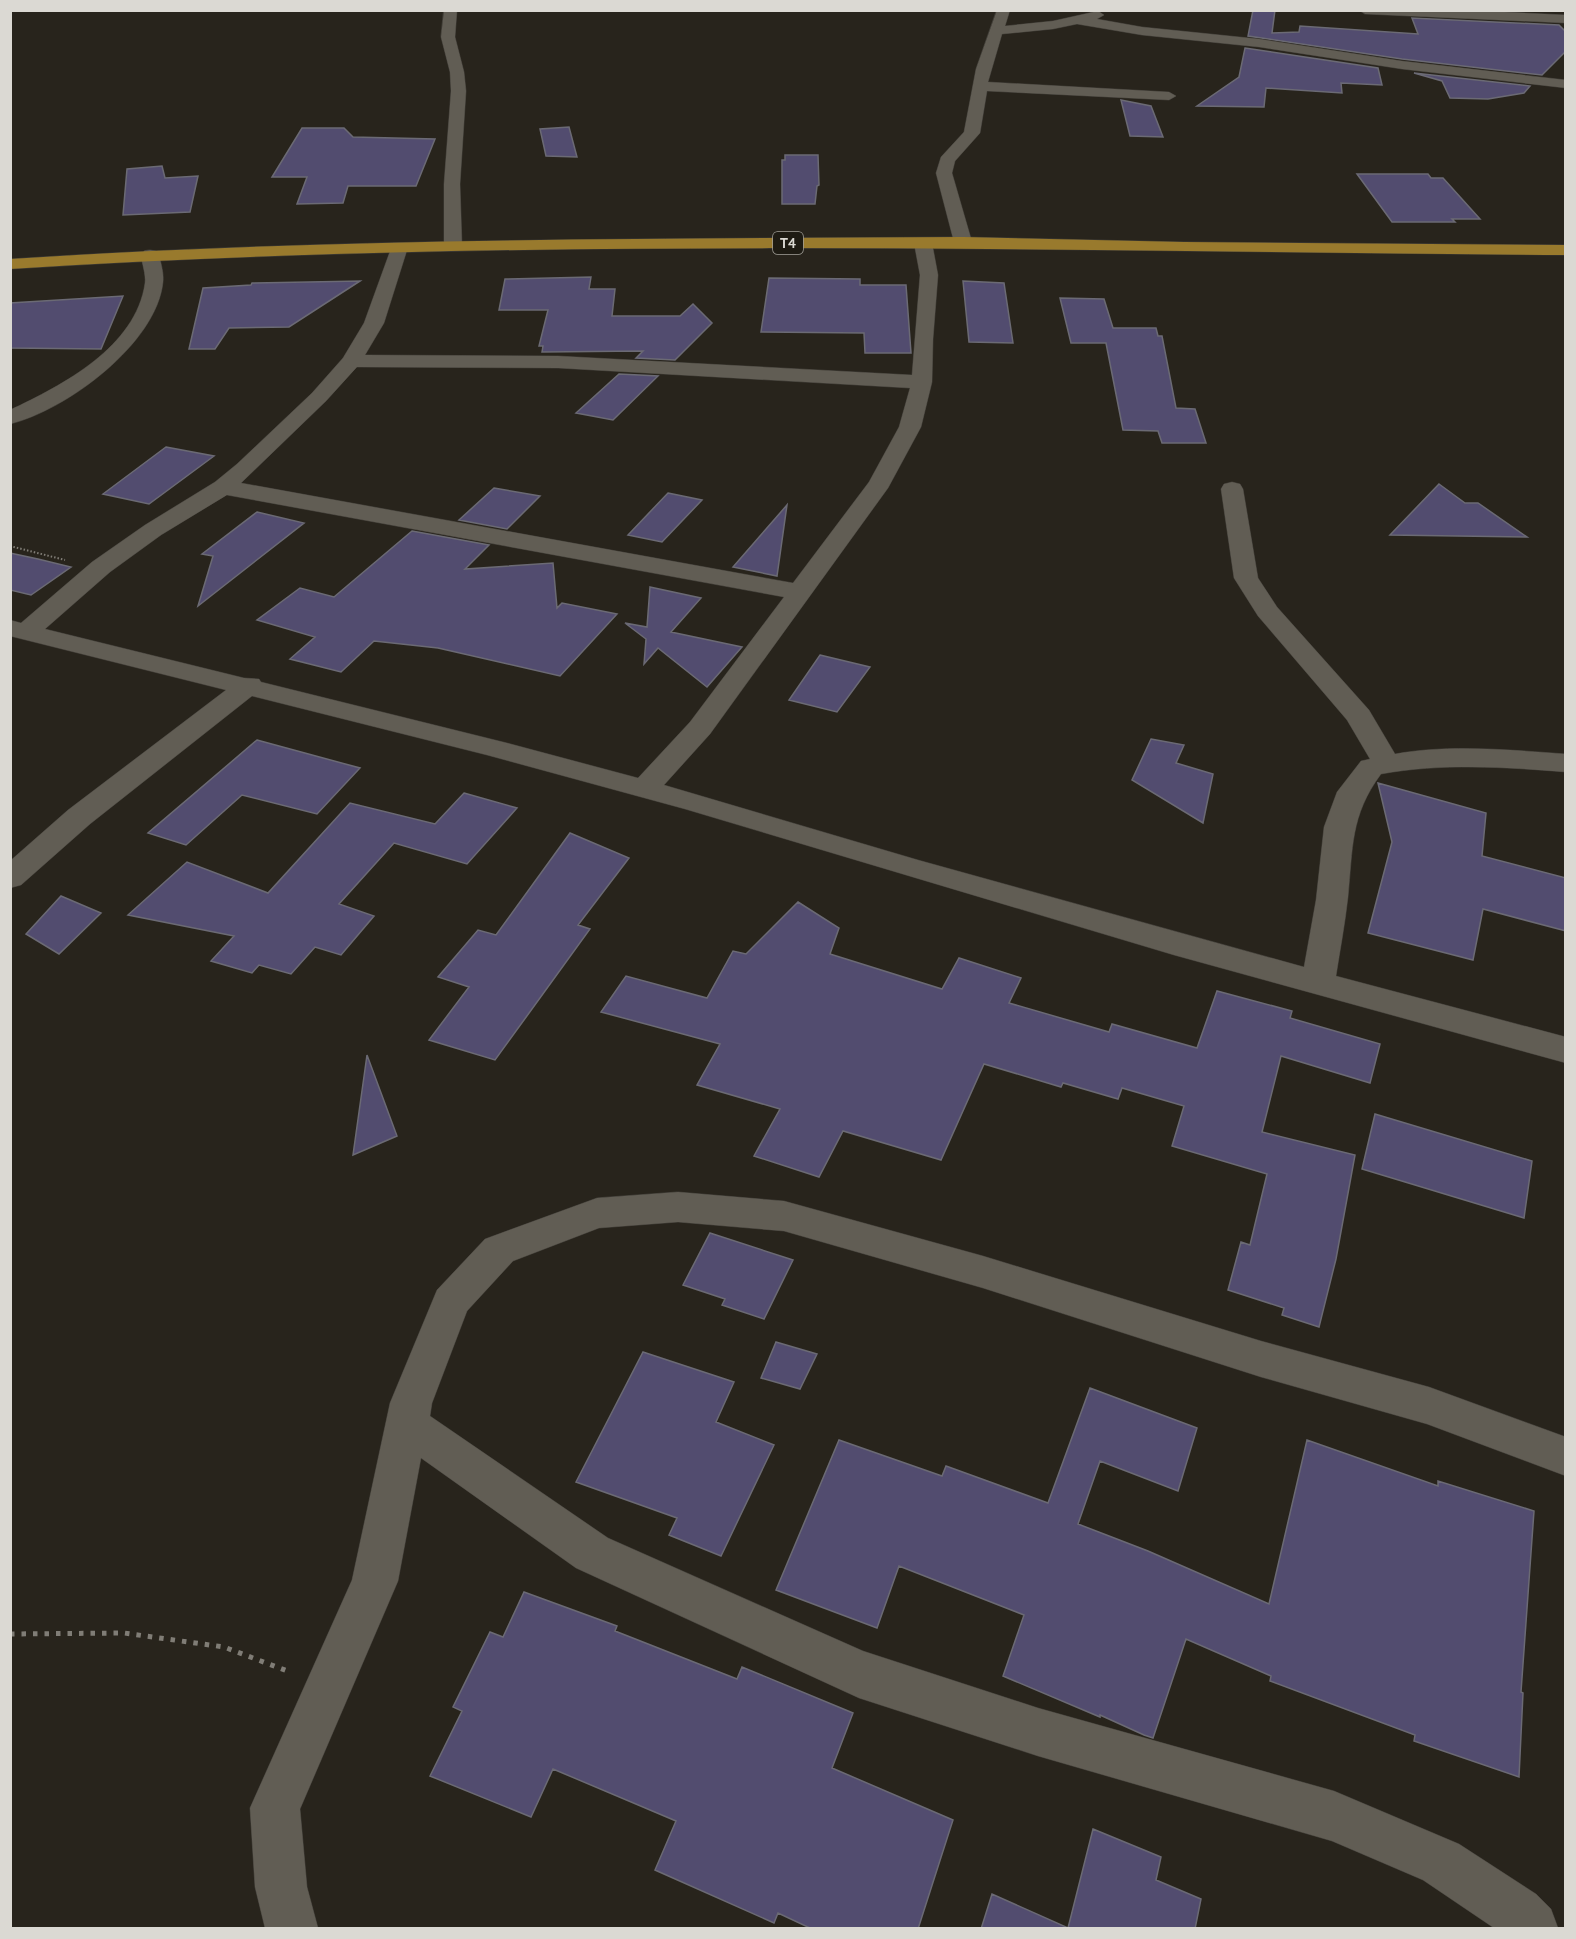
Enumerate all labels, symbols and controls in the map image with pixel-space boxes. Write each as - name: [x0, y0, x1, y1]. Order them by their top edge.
- road number: T4: [773, 232, 803, 254]

